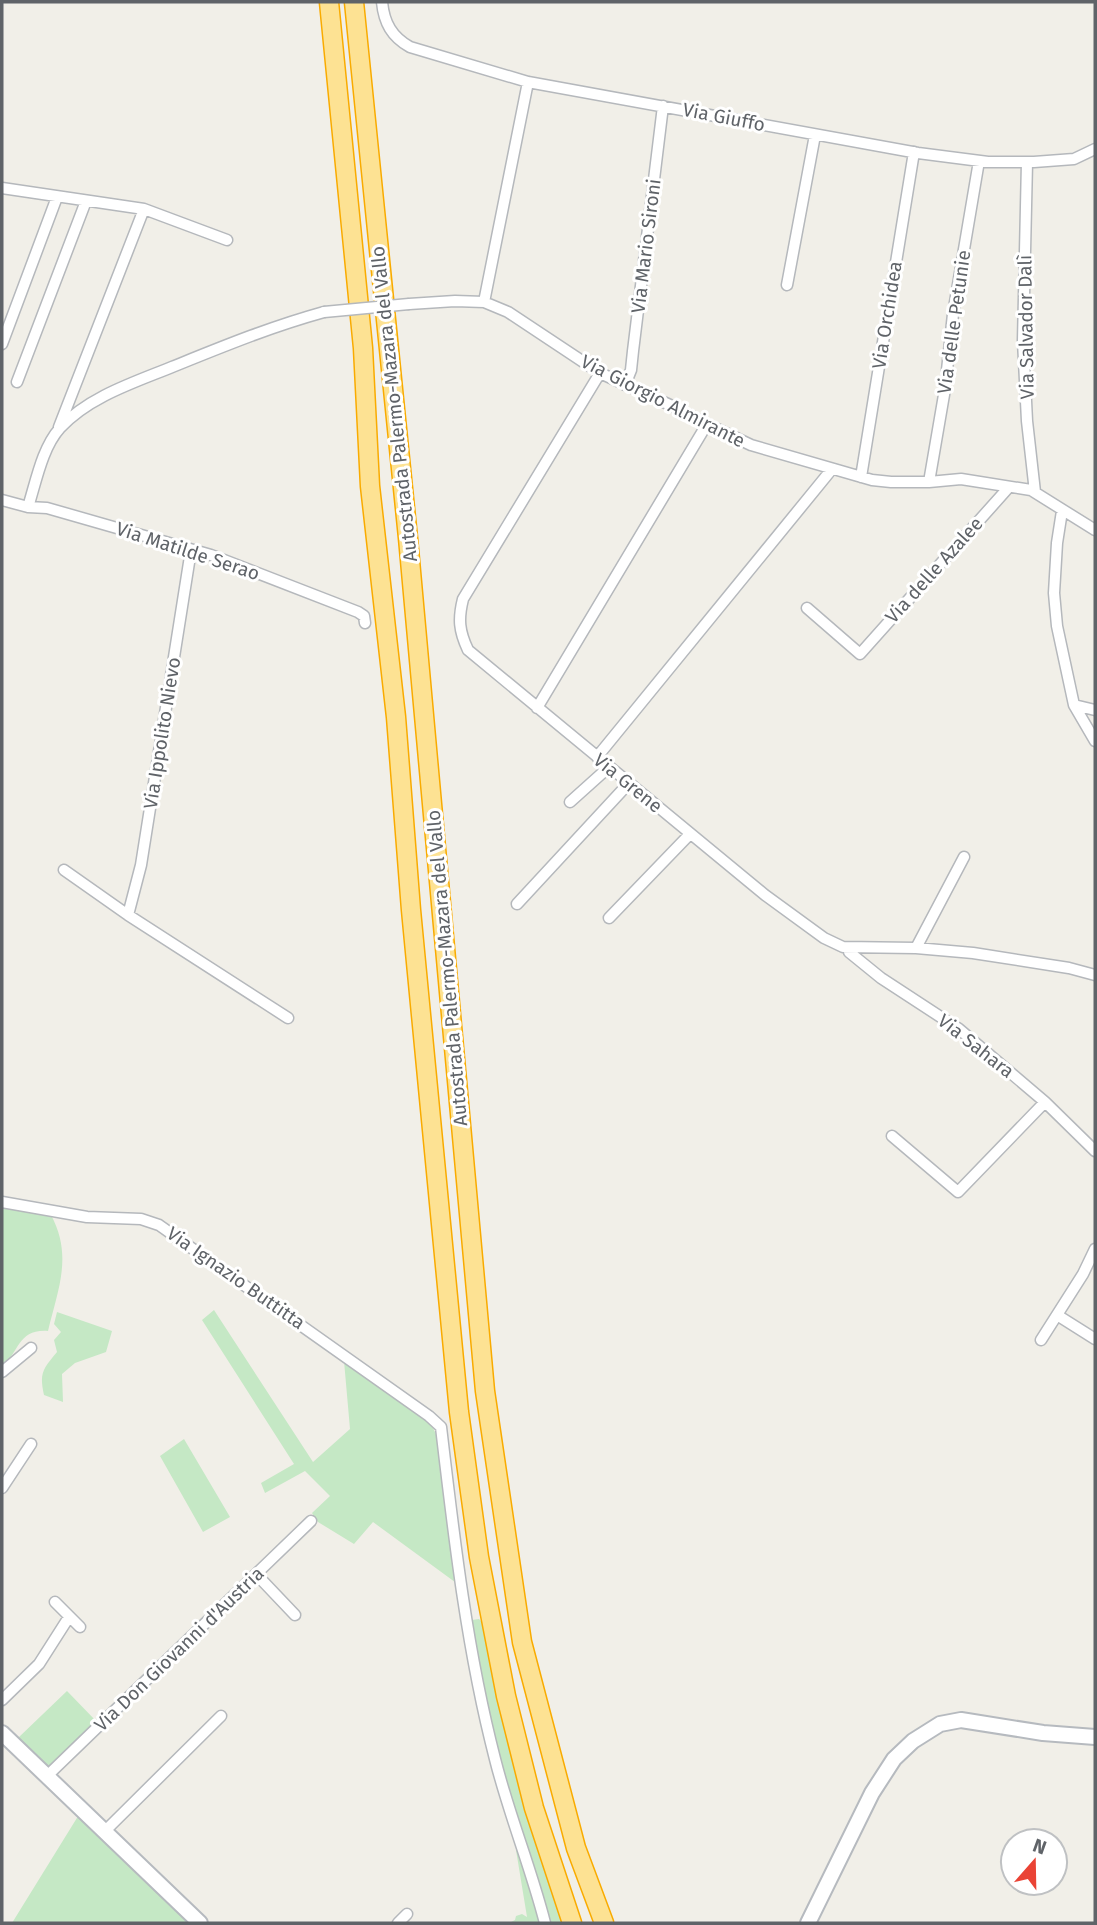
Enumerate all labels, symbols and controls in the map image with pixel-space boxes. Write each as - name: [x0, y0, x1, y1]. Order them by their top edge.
- street label: Via Giuffo: [681, 98, 767, 136]
- street label: Via Mario Sironi: [626, 177, 666, 315]
- street label: Autostrada Palermo-Mazara del Vallo: [366, 245, 422, 563]
- street label: Via delle Petunie: [933, 249, 975, 395]
- street label: Via Salvador Dalì: [1013, 254, 1039, 399]
- street label: Via Orchidea: [867, 260, 907, 370]
- street label: Via Giorgio Almirante: [577, 350, 749, 452]
- street label: Via delle Azalee: [880, 512, 988, 628]
- street label: Via Matilde Serao: [113, 517, 263, 585]
- street label: Via Ippolito Nievo: [139, 656, 185, 810]
- street label: Via Grene: [589, 748, 667, 818]
- street label: Autostrada Palermo-Mazara del Vallo: [422, 809, 472, 1127]
- street label: Via Sahara: [933, 1009, 1019, 1083]
- street label: Via Ignazio Buttitta: [162, 1222, 310, 1334]
- street label: Via Don Giovanni d'Austria: [89, 1562, 269, 1736]
- north arrow: [999, 1827, 1069, 1897]
- text: N: [1030, 1834, 1050, 1859]

